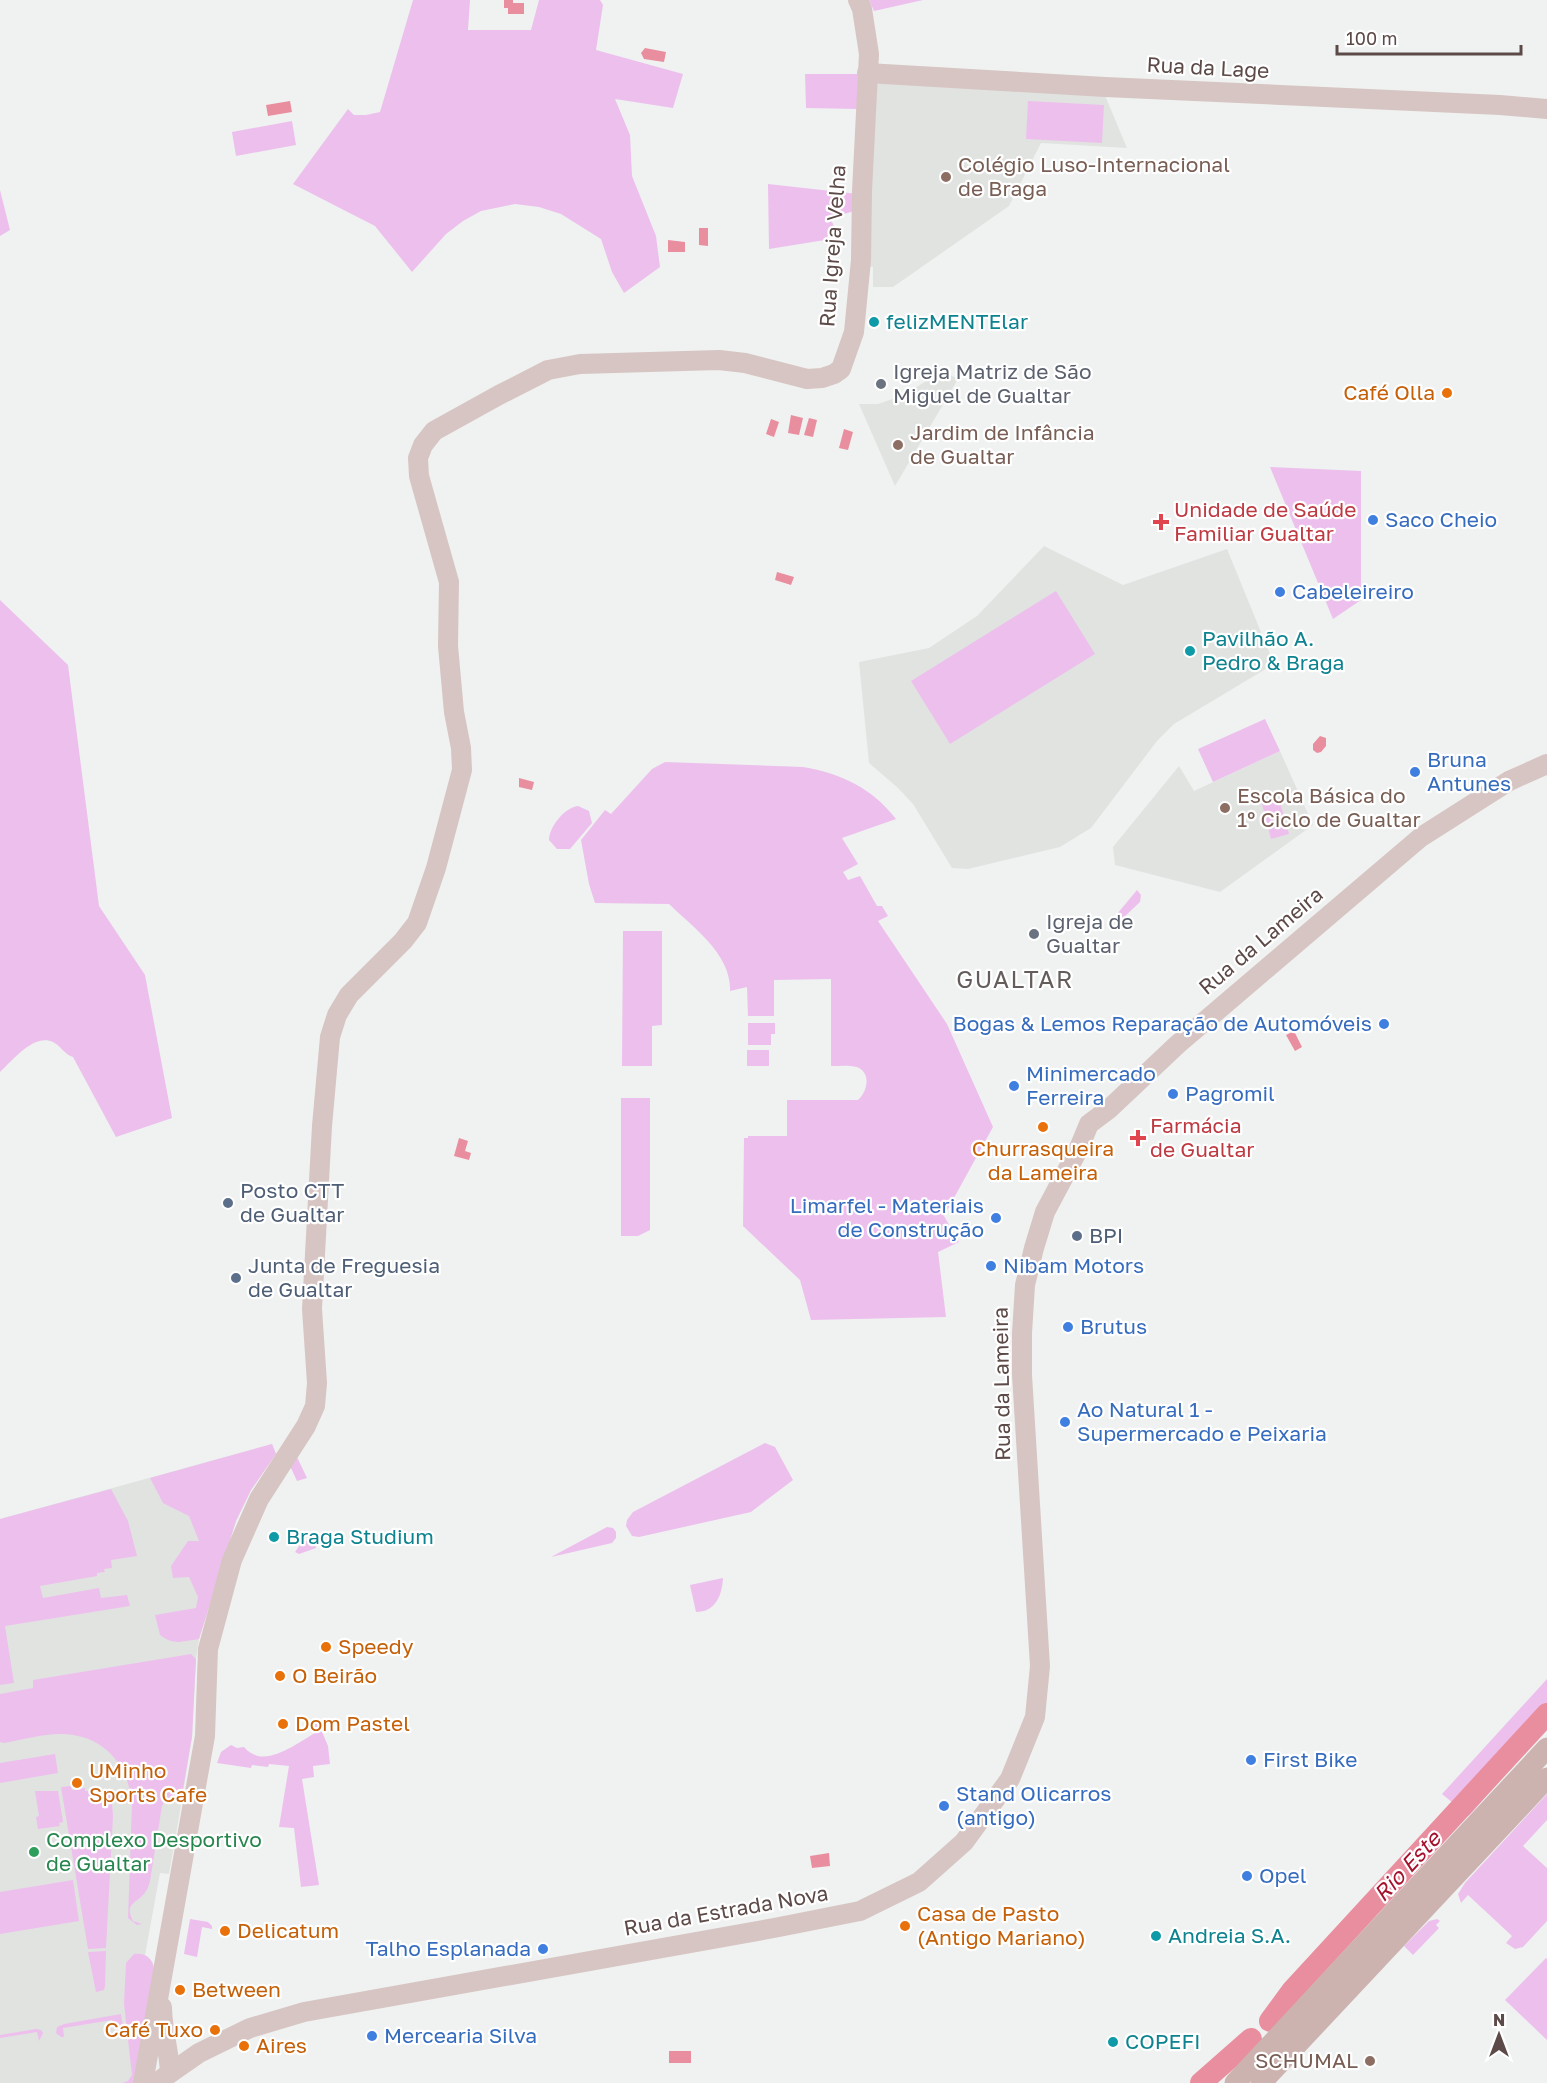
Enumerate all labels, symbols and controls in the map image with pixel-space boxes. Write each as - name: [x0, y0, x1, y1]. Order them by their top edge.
- scale bar: [1337, 18, 1522, 56]
- text: 100 m: [1346, 27, 1397, 49]
- street label: Rua da Lage: [1146, 51, 1270, 83]
- place label: Colégio Luso-Internacional de Braga: [958, 151, 1230, 201]
- street label: Rua Igreja Velha: [813, 164, 851, 328]
- marker: Colégio Luso-Internacional de Braga: [939, 170, 953, 184]
- place label: felizMENTElar: [886, 308, 1028, 334]
- marker: felizMENTElar: [867, 315, 881, 329]
- place label: Igreja Matriz de São Miguel de Gualtar: [893, 358, 1092, 408]
- marker: Igreja Matriz de São Miguel de Gualtar: [874, 377, 888, 391]
- place label: Café Olla: [1343, 379, 1435, 405]
- marker: Café Olla: [1440, 386, 1454, 400]
- place label: Jardim de Infância de Gualtar: [910, 419, 1095, 469]
- marker: Jardim de Infância de Gualtar: [891, 438, 905, 452]
- place label: Unidade de Saúde Familiar Gualtar: [1174, 496, 1356, 546]
- place label: Saco Cheio: [1385, 506, 1497, 532]
- marker: Unidade de Saúde Familiar Gualtar: [1152, 513, 1170, 531]
- marker: Saco Cheio: [1366, 513, 1380, 527]
- place label: Cabeleireiro: [1292, 578, 1414, 604]
- marker: Cabeleireiro: [1273, 585, 1287, 599]
- place label: Pavilhão A. Pedro & Braga: [1202, 625, 1345, 675]
- marker: Pavilhão A. Pedro & Braga: [1183, 644, 1197, 658]
- place label: Bruna Antunes: [1427, 746, 1511, 796]
- marker: Bruna Antunes: [1408, 765, 1422, 779]
- place label: Escola Básica do 1º Ciclo de Gualtar: [1237, 782, 1421, 832]
- marker: Escola Básica do 1º Ciclo de Gualtar: [1218, 801, 1232, 815]
- street label: Rua da Lameira: [1193, 881, 1328, 1000]
- place label: Igreja de Gualtar: [1046, 908, 1134, 958]
- marker: Igreja de Gualtar: [1027, 927, 1041, 941]
- district label: GUALTAR: [956, 964, 1074, 993]
- place label: Bogas & Lemos Reparação de Automóveis: [953, 1010, 1372, 1036]
- marker: Bogas & Lemos Reparação de Automóveis: [1377, 1017, 1391, 1031]
- place label: Minimercado Ferreira: [1026, 1060, 1156, 1110]
- marker: Minimercado Ferreira: [1007, 1079, 1021, 1093]
- place label: Pagromil: [1185, 1080, 1275, 1106]
- marker: Pagromil: [1166, 1087, 1180, 1101]
- place label: Farmácia de Gualtar: [1150, 1112, 1254, 1162]
- marker: Churrasqueira da Lameira: [1036, 1120, 1050, 1134]
- marker: Farmácia de Gualtar: [1131, 1131, 1145, 1145]
- place label: Churrasqueira da Lameira: [972, 1135, 1114, 1185]
- place label: Posto CTT de Gualtar: [240, 1177, 344, 1227]
- place label: Limarfel - Materiais de Construção: [790, 1192, 984, 1242]
- marker: Posto CTT de Gualtar: [221, 1196, 235, 1210]
- marker: Limarfel - Materiais de Construção: [989, 1211, 1003, 1225]
- place label: BPI: [1089, 1222, 1123, 1248]
- marker: BPI: [1070, 1229, 1084, 1243]
- place label: Junta de Freguesia de Gualtar: [248, 1252, 440, 1302]
- place label: Nibam Motors: [1003, 1252, 1144, 1278]
- marker: Nibam Motors: [984, 1259, 998, 1273]
- marker: Junta de Freguesia de Gualtar: [229, 1271, 243, 1285]
- street label: Rua da Lameira: [987, 1307, 1015, 1461]
- place label: Brutus: [1080, 1313, 1147, 1339]
- marker: Brutus: [1061, 1320, 1075, 1334]
- place label: Ao Natural 1 - Supermercado e Peixaria: [1077, 1396, 1327, 1446]
- marker: Ao Natural 1 - Supermercado e Peixaria: [1058, 1415, 1072, 1429]
- place label: Braga Studium: [286, 1523, 434, 1549]
- marker: Braga Studium: [267, 1530, 281, 1544]
- place label: Speedy: [338, 1633, 414, 1659]
- marker: Speedy: [319, 1640, 333, 1654]
- place label: O Beirão: [292, 1662, 377, 1688]
- marker: O Beirão: [273, 1669, 287, 1683]
- place label: Dom Pastel: [295, 1710, 410, 1736]
- marker: Dom Pastel: [276, 1717, 290, 1731]
- place label: First Bike: [1263, 1746, 1357, 1772]
- marker: First Bike: [1244, 1753, 1258, 1767]
- place label: UMinho Sports Cafe: [89, 1757, 207, 1807]
- marker: UMinho Sports Cafe: [70, 1776, 84, 1790]
- place label: Stand Olicarros (antigo): [956, 1780, 1111, 1830]
- marker: Stand Olicarros (antigo): [937, 1799, 951, 1813]
- water label: Rio Este: [1367, 1823, 1447, 1906]
- place label: Complexo Desportivo de Gualtar: [46, 1826, 262, 1876]
- marker: Complexo Desportivo de Gualtar: [27, 1845, 41, 1859]
- place label: Opel: [1259, 1862, 1306, 1888]
- marker: Opel: [1240, 1869, 1254, 1883]
- street label: Rua da Estrada Nova: [622, 1879, 830, 1941]
- place label: Casa de Pasto (Antigo Mariano): [917, 1900, 1086, 1950]
- place label: Delicatum: [237, 1917, 339, 1943]
- marker: Casa de Pasto (Antigo Mariano): [898, 1919, 912, 1933]
- place label: Andreia S.A.: [1168, 1922, 1291, 1948]
- marker: Delicatum: [218, 1924, 232, 1938]
- marker: Andreia S.A.: [1149, 1929, 1163, 1943]
- place label: Talho Esplanada: [366, 1935, 531, 1961]
- marker: Talho Esplanada: [536, 1942, 550, 1956]
- place label: Between: [192, 1976, 281, 2002]
- marker: Between: [173, 1983, 187, 1997]
- north arrow: [1469, 2005, 1529, 2065]
- text: N: [1493, 2010, 1505, 2030]
- place label: Café Tuxo: [104, 2016, 203, 2042]
- place label: Mercearia Silva: [384, 2022, 537, 2048]
- marker: Café Tuxo: [208, 2023, 222, 2037]
- place label: COPEFI: [1125, 2028, 1200, 2054]
- marker: Mercearia Silva: [365, 2029, 379, 2043]
- place label: Aires: [256, 2032, 307, 2058]
- marker: COPEFI: [1106, 2035, 1120, 2049]
- marker: Aires: [237, 2039, 251, 2053]
- place label: SCHUMAL: [1255, 2047, 1358, 2073]
- marker: SCHUMAL: [1363, 2054, 1377, 2068]

